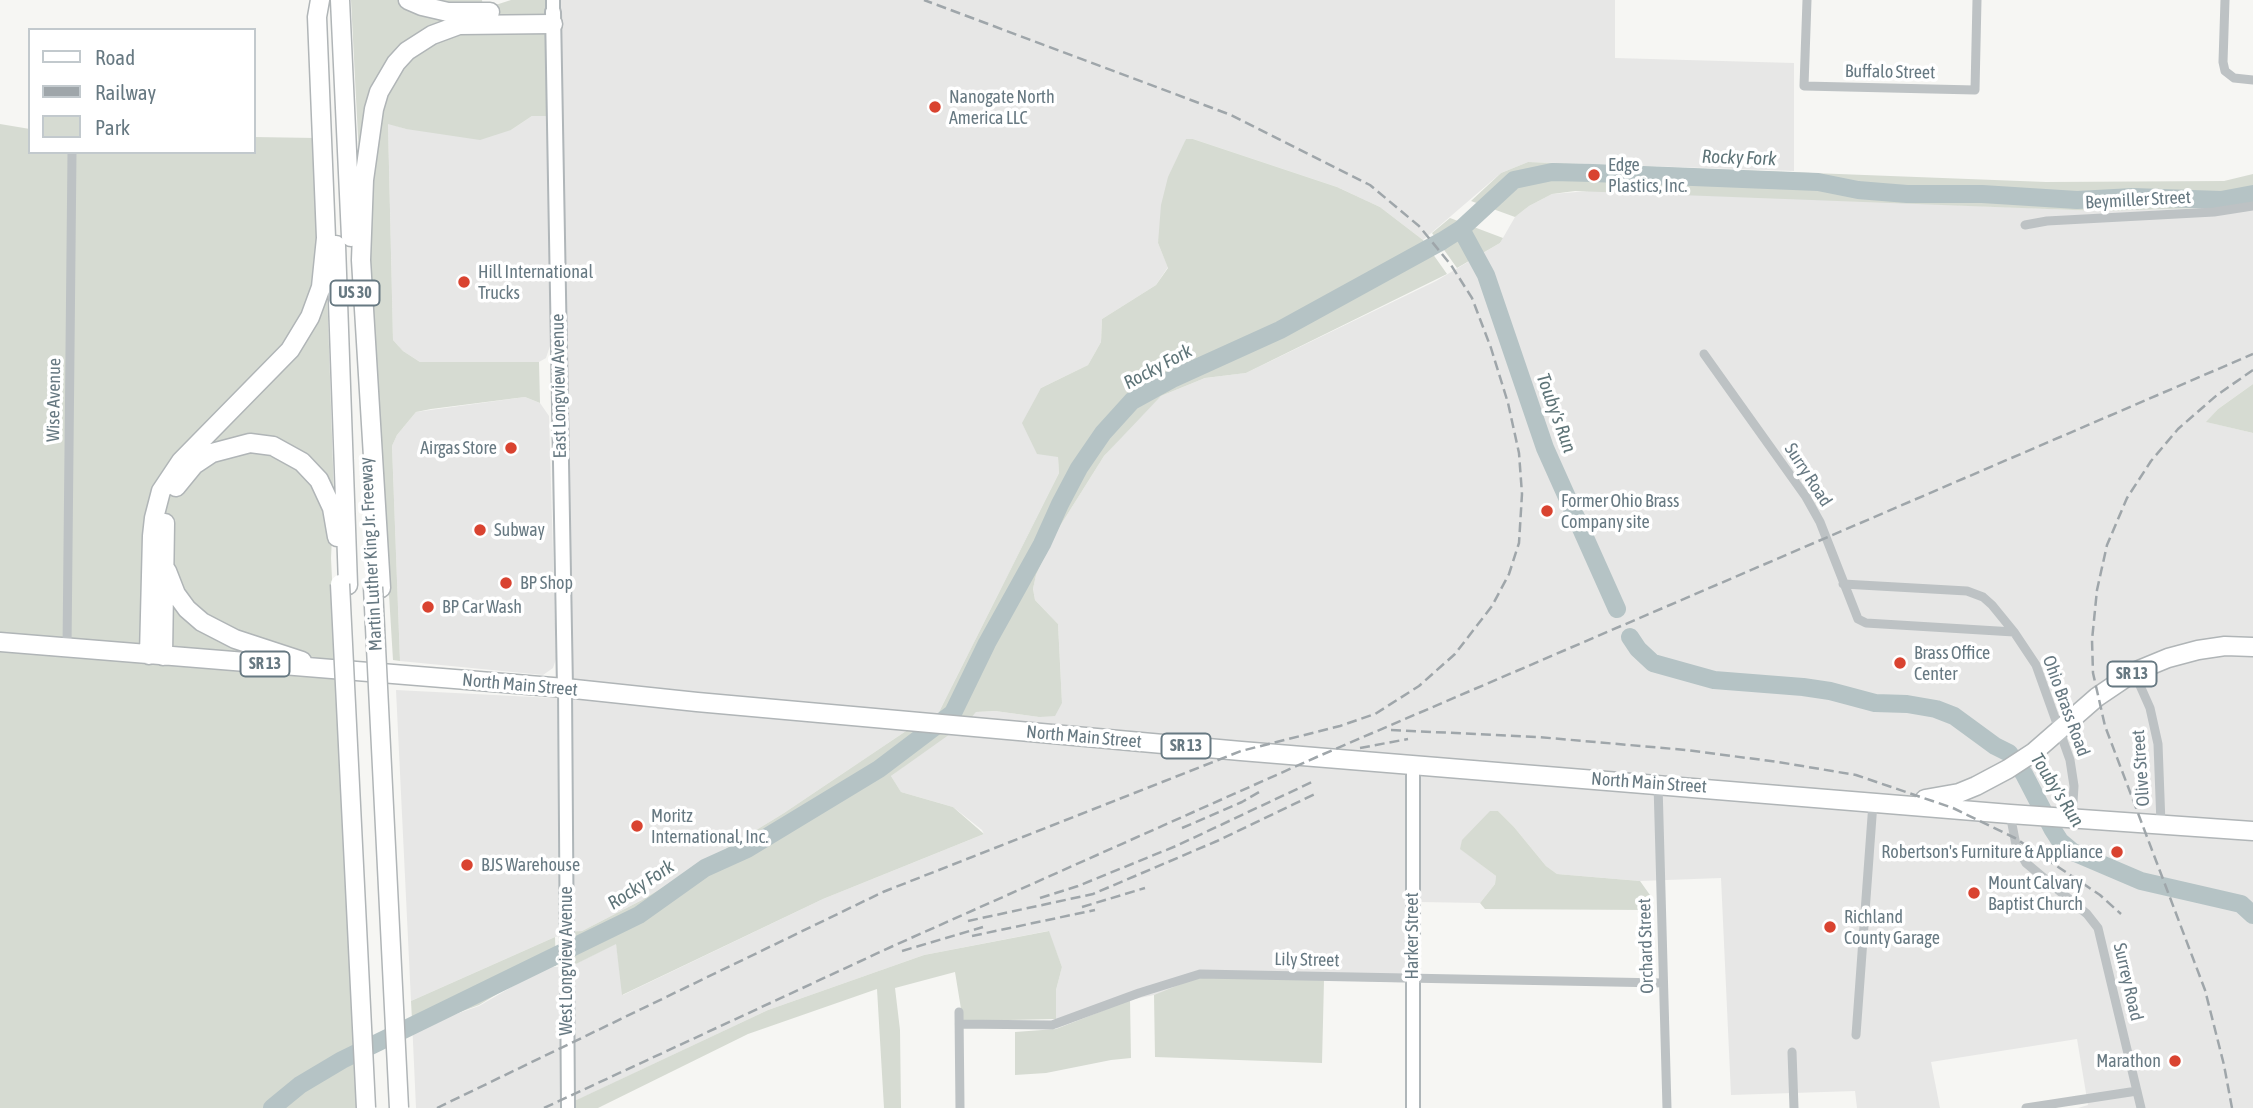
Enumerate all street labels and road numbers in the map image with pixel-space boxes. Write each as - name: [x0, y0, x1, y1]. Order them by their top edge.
- street label: Buffalo Street: [1845, 60, 1935, 84]
- street label: Beymiller Street: [2085, 186, 2191, 214]
- road number: US 30: [330, 280, 380, 306]
- street label: East Longview Avenue: [547, 314, 571, 458]
- street label: Wise Avenue: [42, 358, 66, 442]
- street label: Surry Road: [1780, 439, 1836, 511]
- street label: Martin Luther King Jr. Freeway: [355, 456, 387, 652]
- road number: SR 13: [240, 652, 290, 677]
- street label: Ohio Brass Road: [2038, 653, 2094, 759]
- road number: SR 13: [2108, 662, 2156, 687]
- street label: North Main Street: [461, 669, 579, 701]
- street label: North Main Street: [1025, 721, 1143, 753]
- street label: Olive Street: [2128, 729, 2154, 807]
- road number: SR 13: [1162, 734, 1210, 758]
- street label: North Main Street: [1590, 768, 1708, 798]
- street label: West Longview Avenue: [555, 886, 577, 1036]
- street label: Harker Street: [1401, 892, 1423, 980]
- street label: Orchard Street: [1634, 898, 1658, 994]
- street label: Surrey Road: [2109, 941, 2147, 1023]
- street label: Lily Street: [1274, 949, 1340, 971]

